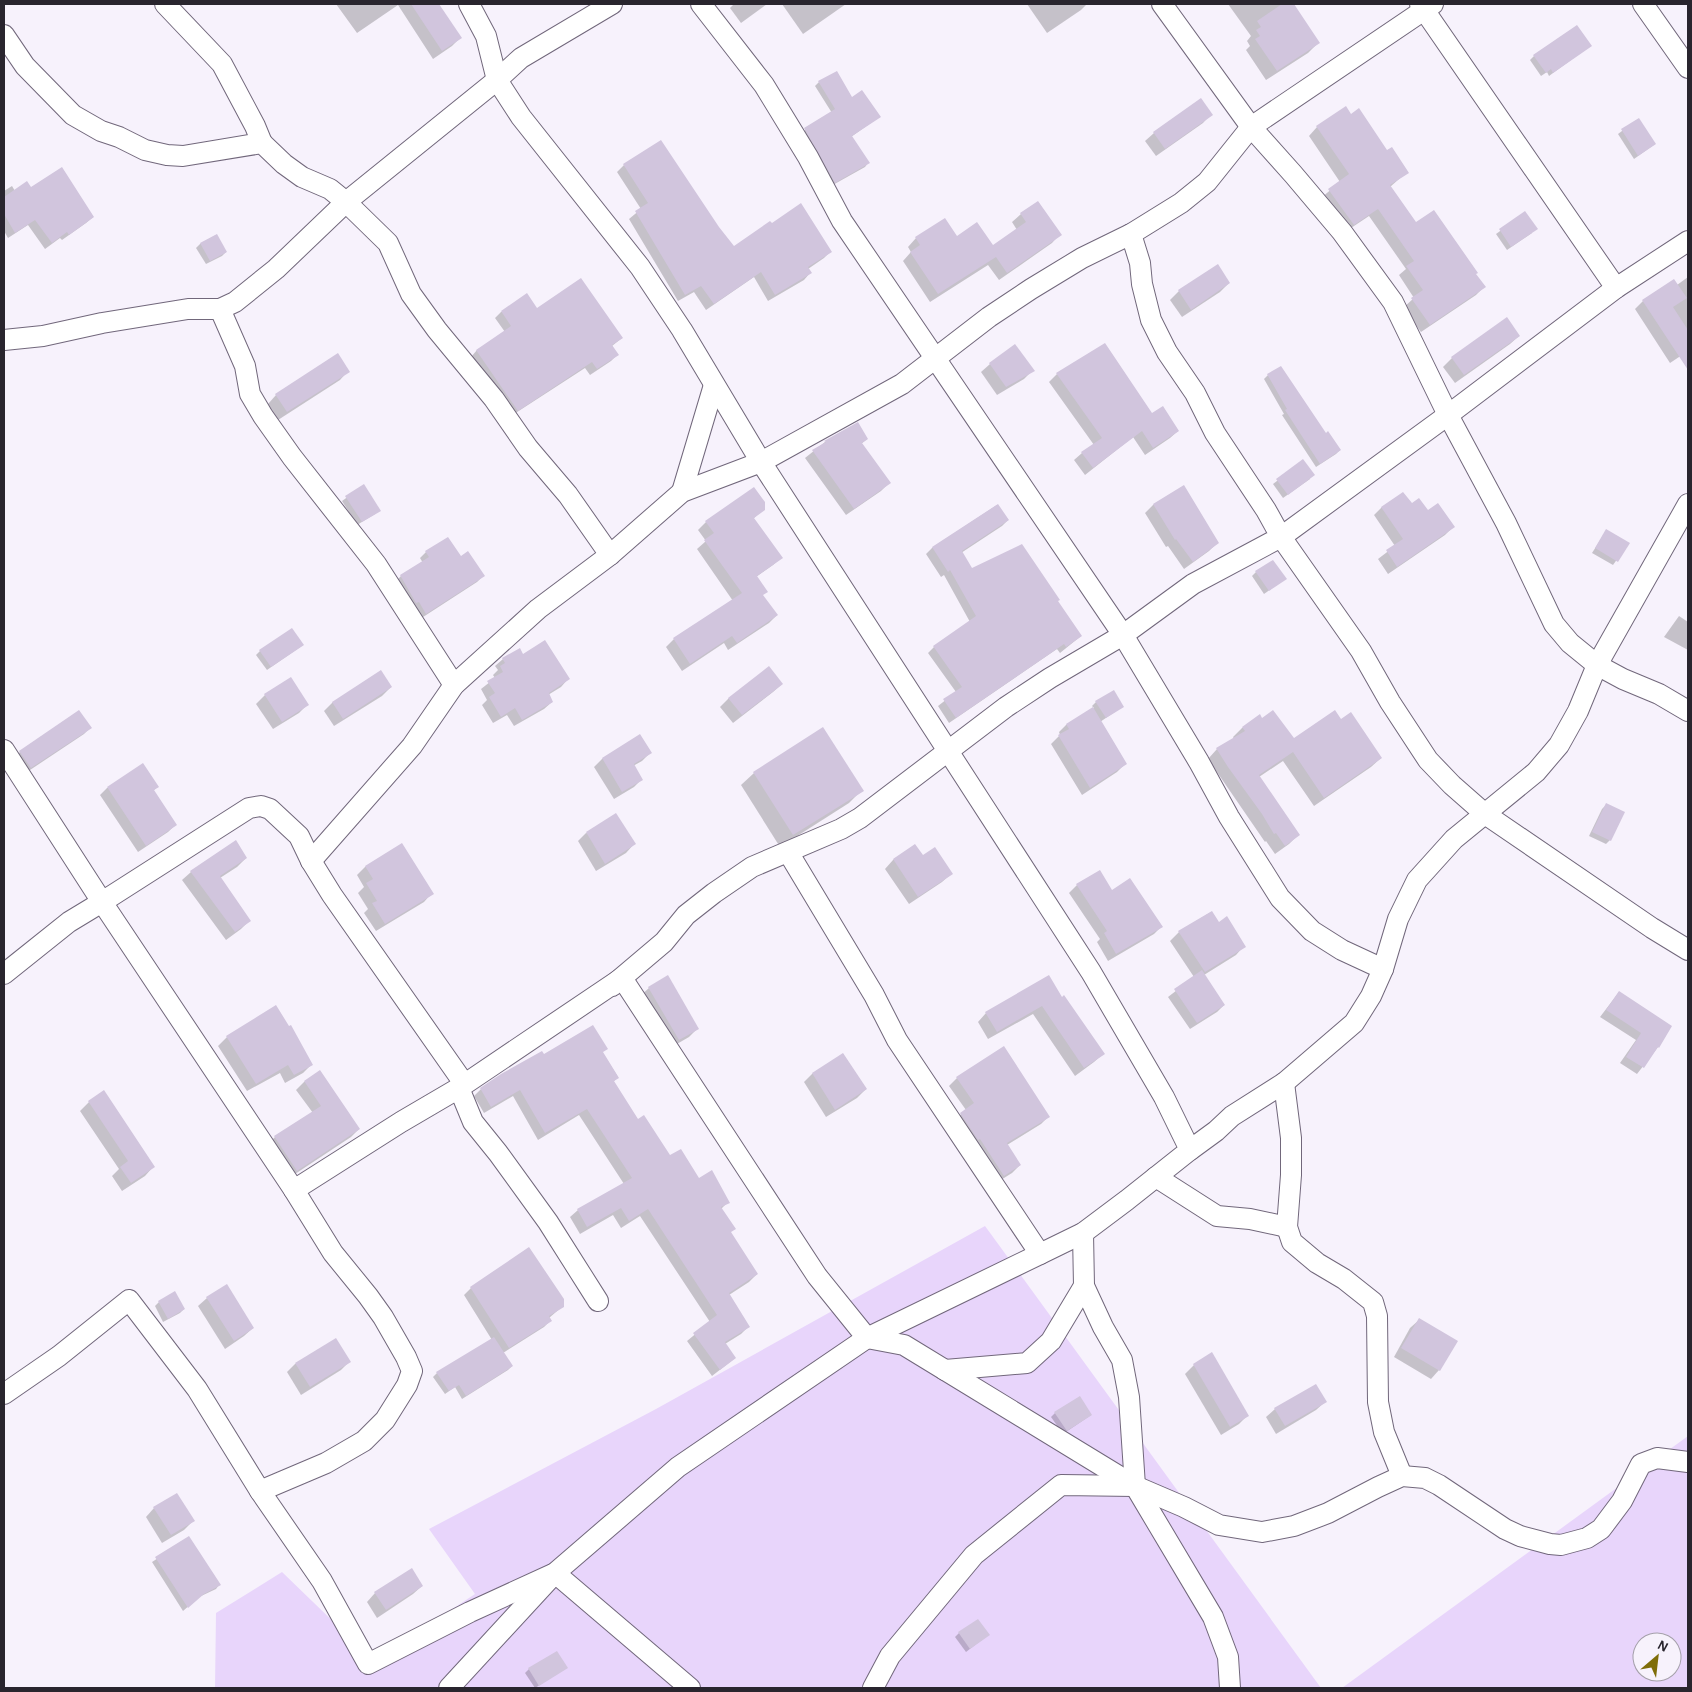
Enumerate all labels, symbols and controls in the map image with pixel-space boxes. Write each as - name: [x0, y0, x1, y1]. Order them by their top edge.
- north arrow: [1632, 1632, 1682, 1682]
- text: N: [1655, 1638, 1670, 1655]

